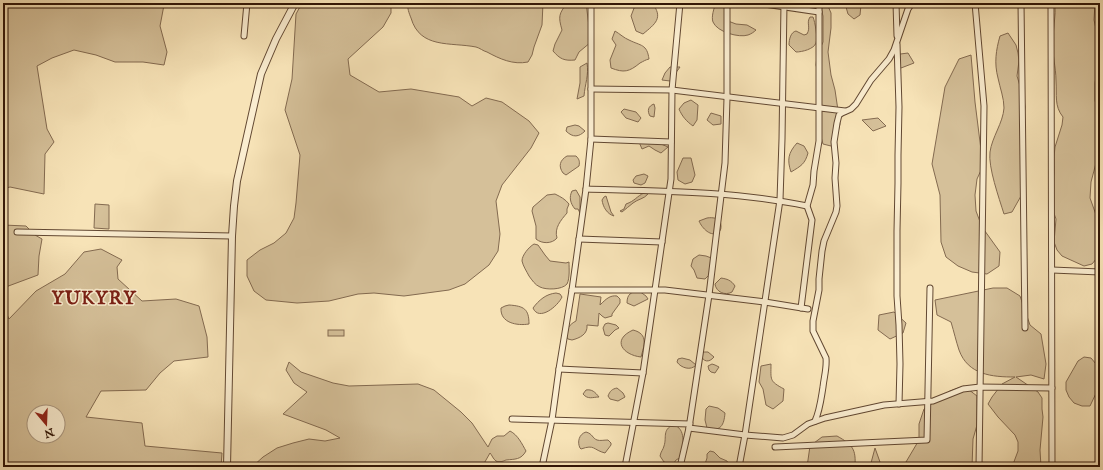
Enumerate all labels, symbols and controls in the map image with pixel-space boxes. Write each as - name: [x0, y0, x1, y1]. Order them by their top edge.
- district label: YUKYRY: [52, 288, 137, 311]
- north arrow: [26, 404, 66, 444]
- text: N: [42, 424, 57, 441]

